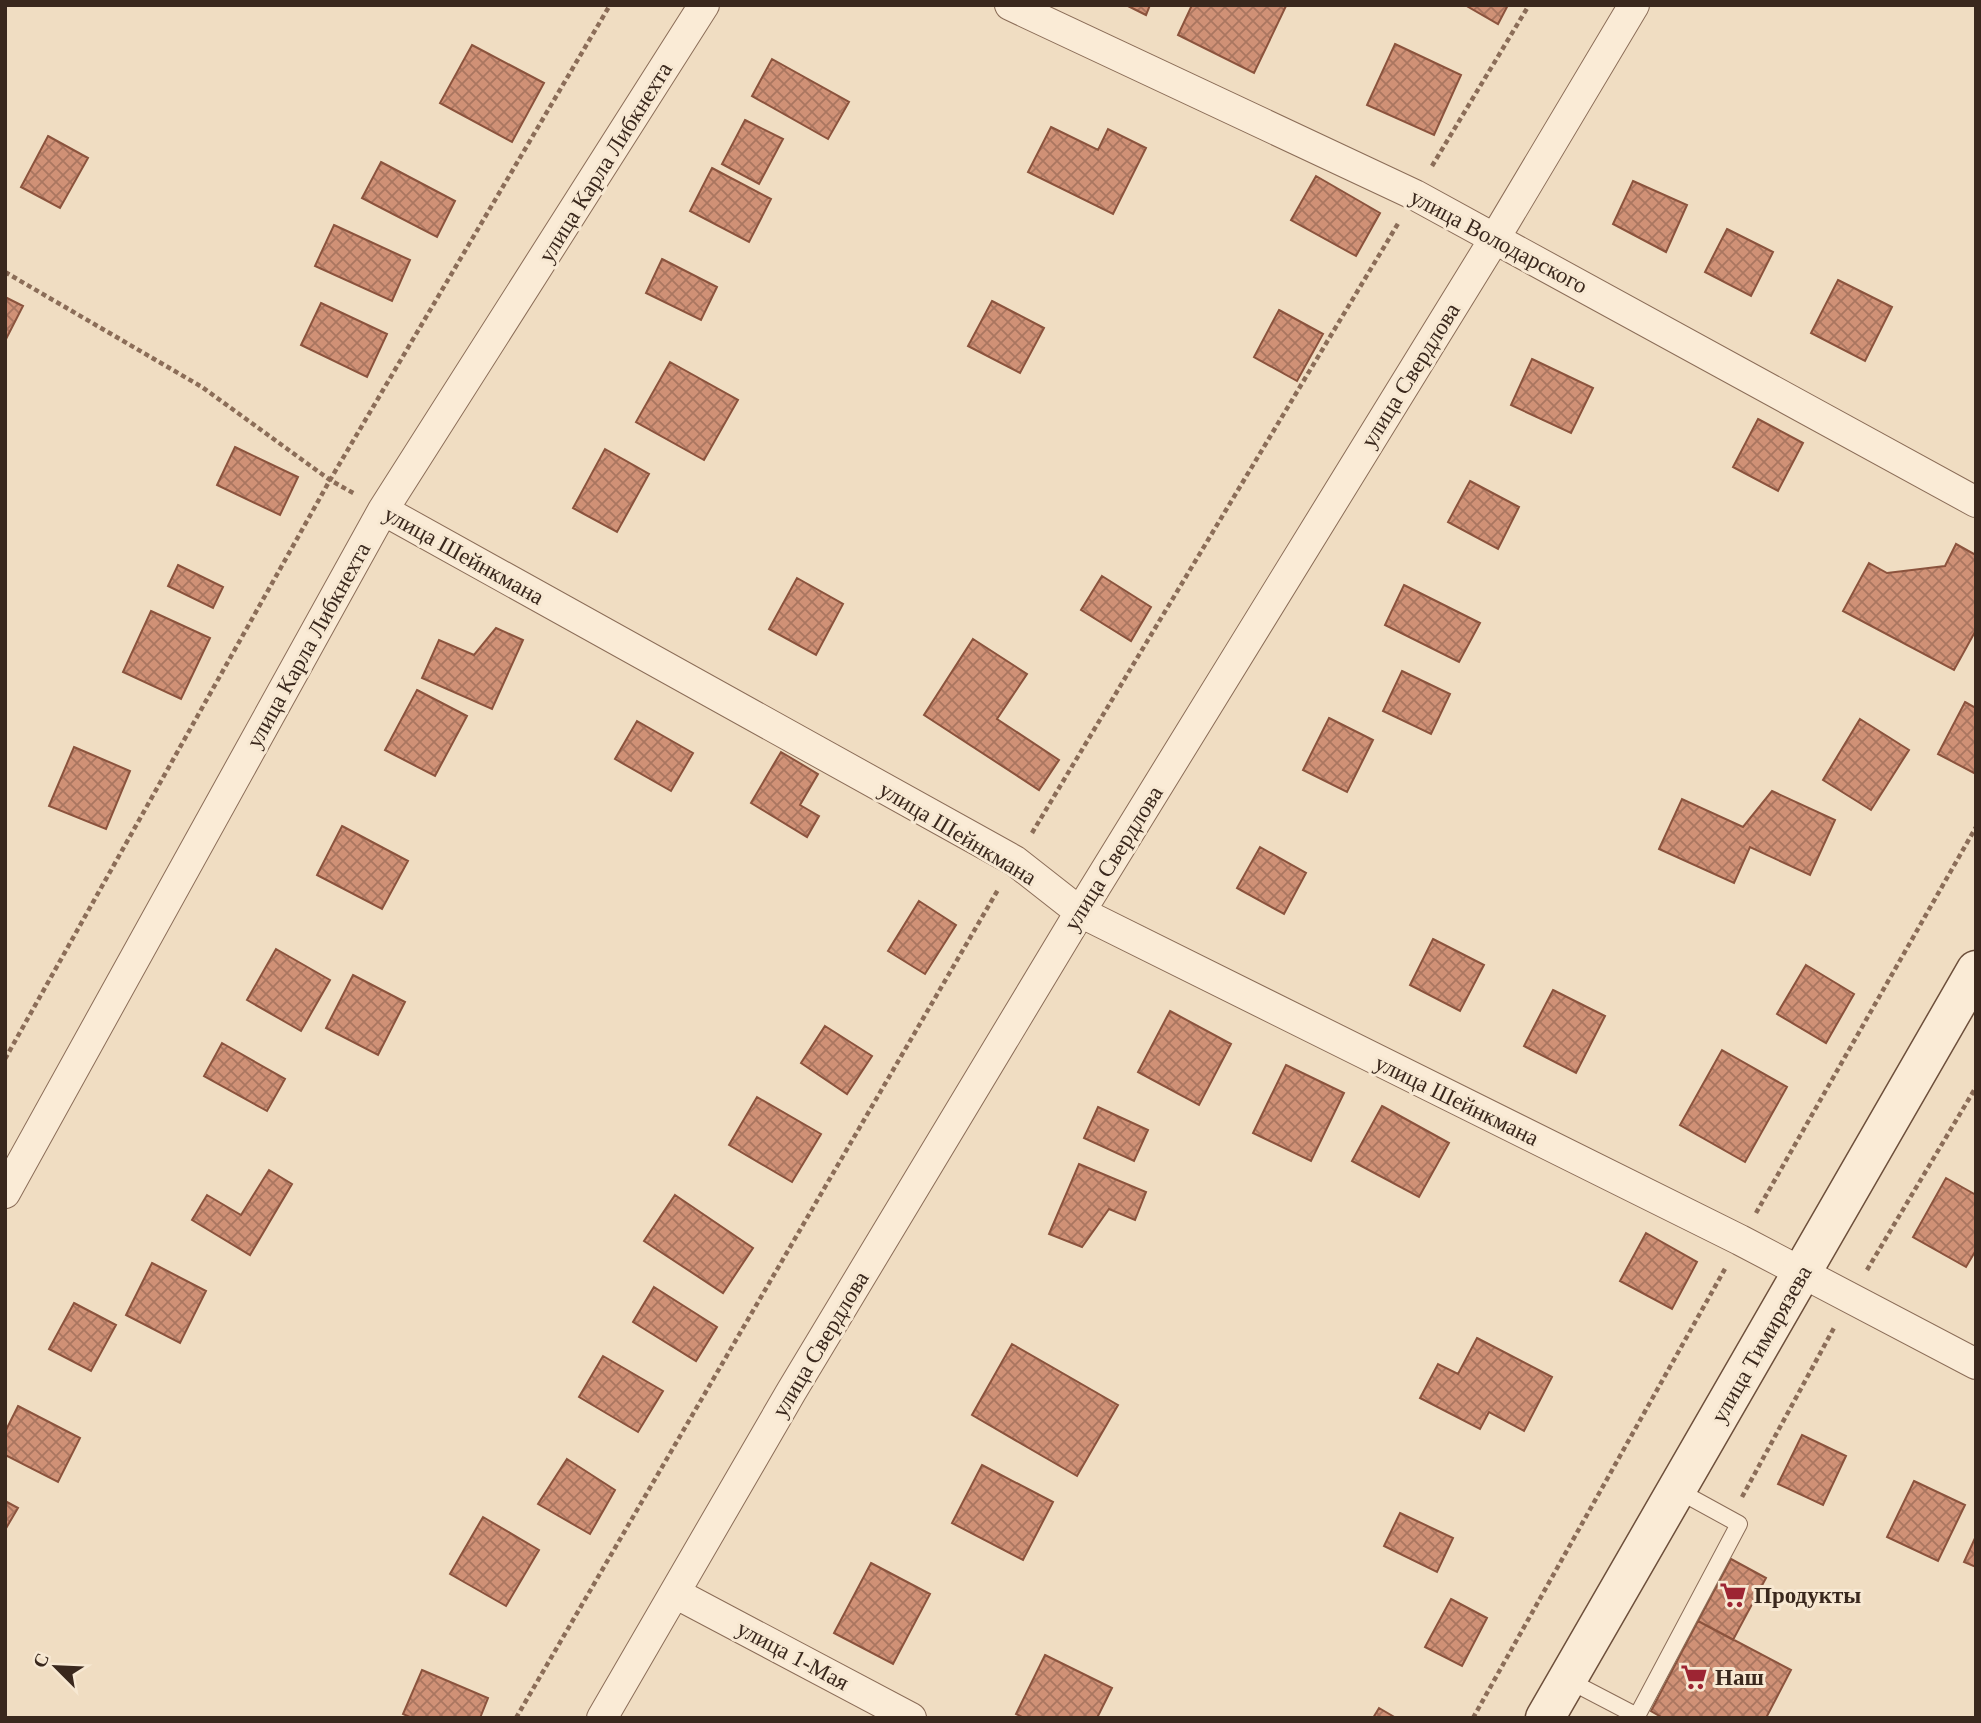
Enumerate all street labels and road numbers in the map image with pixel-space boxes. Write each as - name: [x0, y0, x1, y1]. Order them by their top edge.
- street label: улица Карла Либкнехта: [534, 58, 677, 267]
- street label: улица Володарского: [1406, 184, 1592, 299]
- street label: улица Свердлова: [1356, 298, 1465, 452]
- street label: улица Шейнкмана: [379, 501, 548, 610]
- street label: улица Карла Либкнехта: [242, 538, 375, 752]
- street label: улица Шейнкмана: [875, 777, 1041, 890]
- street label: улица Свердлова: [1059, 781, 1168, 935]
- street label: улица Шейнкмана: [1371, 1050, 1543, 1151]
- street label: улица Тимирязева: [1706, 1261, 1817, 1427]
- street label: улица Свердлова: [767, 1267, 874, 1422]
- street label: улица 1-Мая: [733, 1616, 853, 1696]

